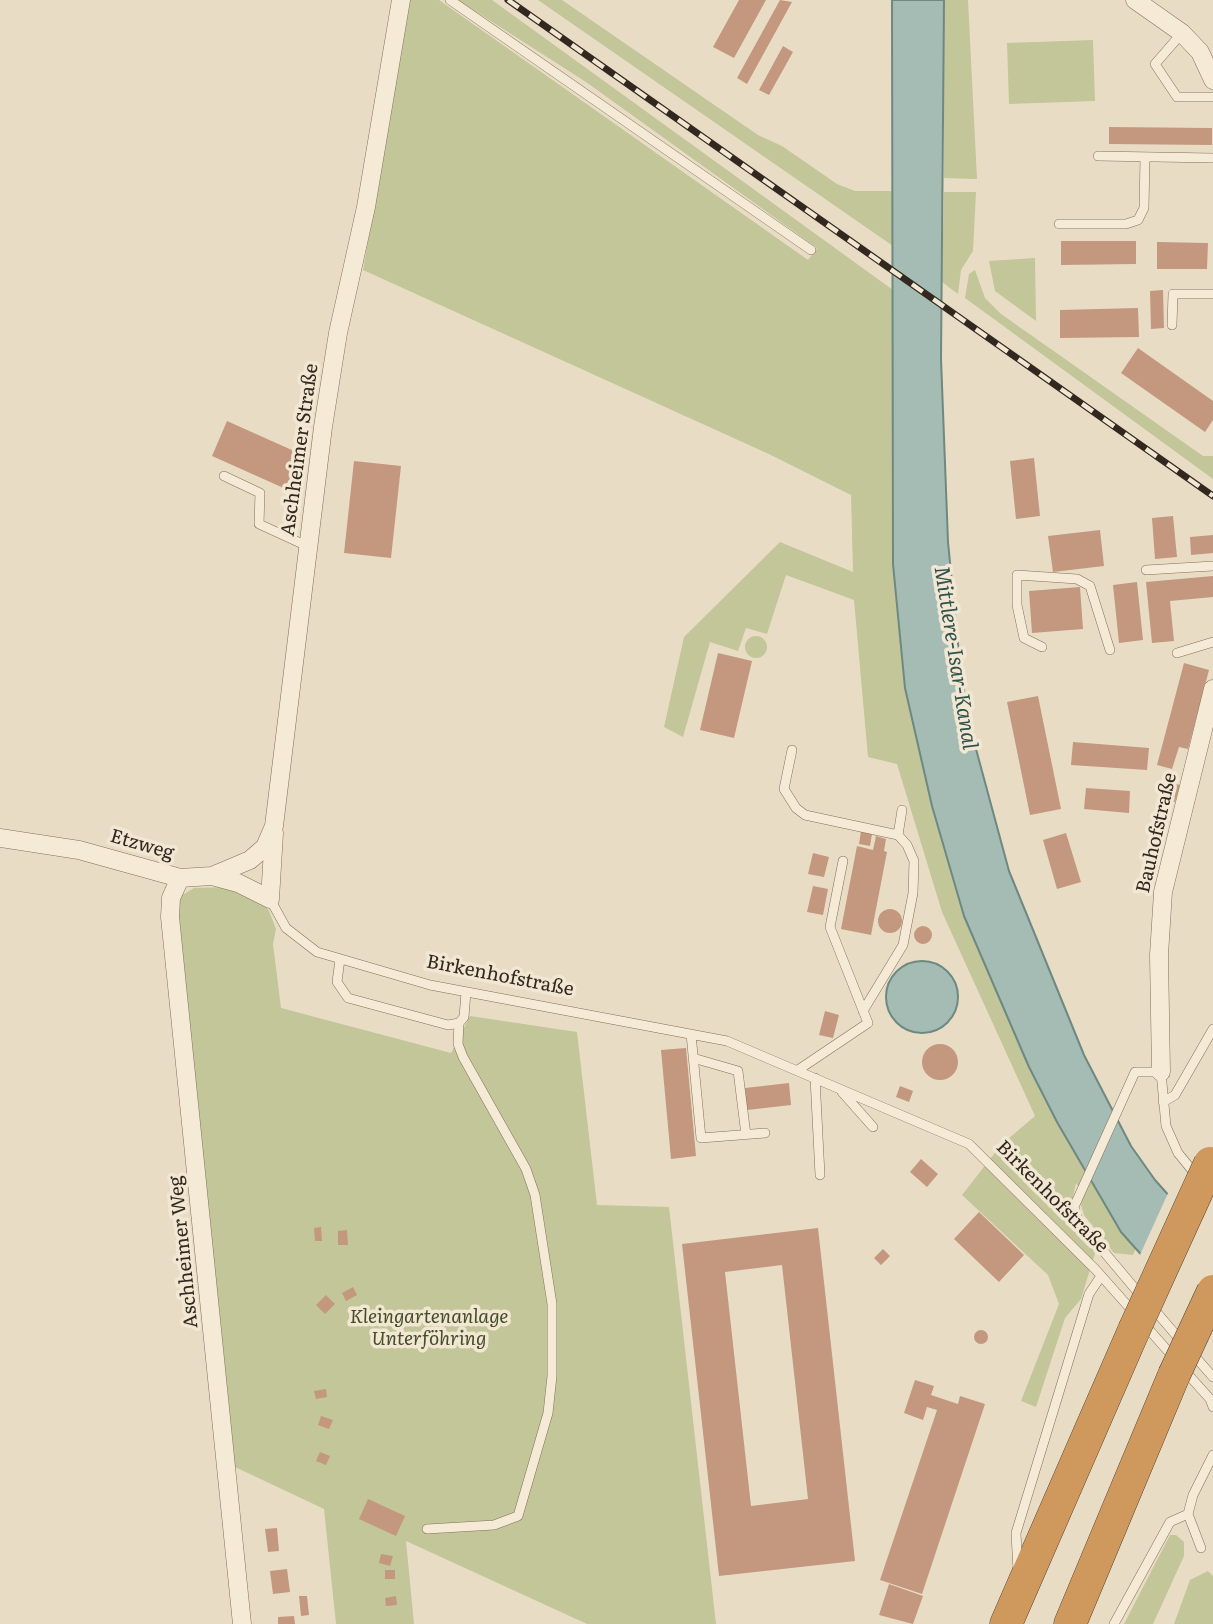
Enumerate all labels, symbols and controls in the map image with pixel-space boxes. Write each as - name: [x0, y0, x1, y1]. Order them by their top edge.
- street label: Aschheimer Straße: [277, 362, 323, 538]
- water label: Mittlere-Isar-Kanal: [928, 565, 982, 751]
- street label: Bauhofstraße: [1132, 771, 1182, 895]
- street label: Etzweg: [108, 825, 176, 865]
- street label: Birkenhofstraße: [424, 951, 576, 1001]
- street label: Birkenhofstraße: [991, 1136, 1113, 1258]
- street label: Aschheimer Weg: [165, 1175, 203, 1329]
- park label: Kleingartenanlage Unterföhring: [350, 1306, 508, 1350]

